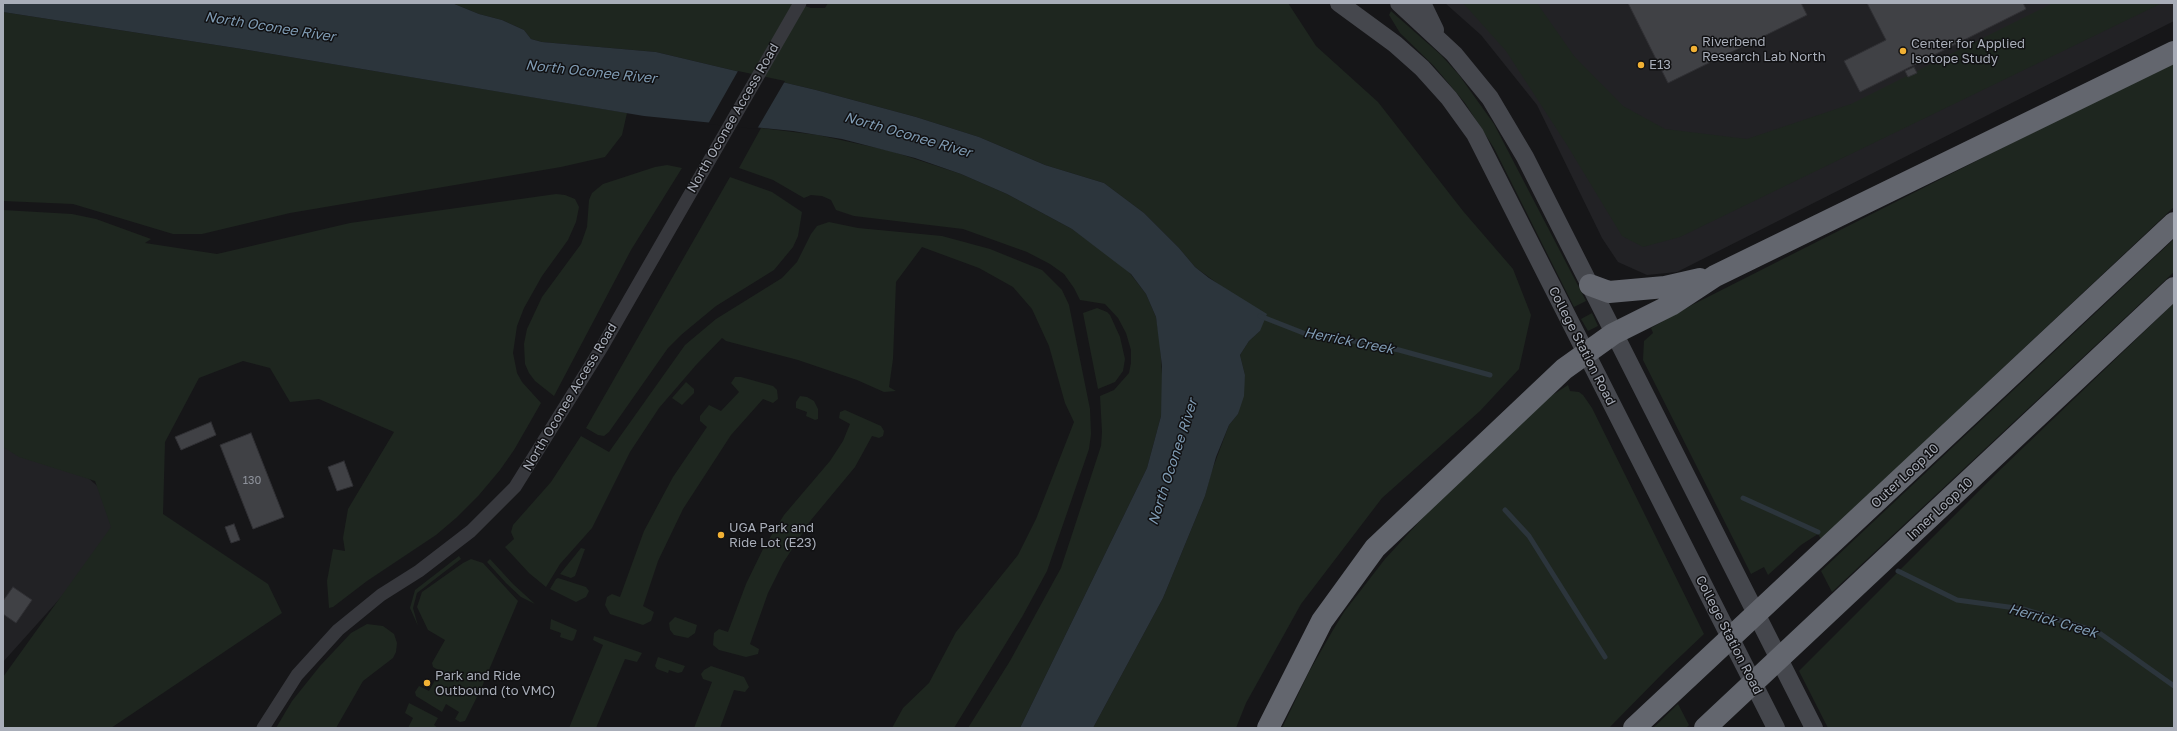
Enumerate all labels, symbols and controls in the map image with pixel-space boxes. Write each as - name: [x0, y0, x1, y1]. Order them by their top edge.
- water label: North Oconee River: [204, 8, 336, 46]
- place label: Riverbend Research Lab North: [1702, 34, 1826, 65]
- place label: Center for Applied Isotope Study: [1911, 36, 2025, 67]
- street label: North Oconee Access Road: [684, 41, 782, 195]
- marker: Riverbend Research Lab North: [1689, 44, 1699, 54]
- marker: Center for Applied Isotope Study: [1898, 46, 1908, 56]
- water label: North Oconee River: [525, 57, 657, 87]
- place label: E13: [1649, 57, 1671, 73]
- marker: E13: [1636, 60, 1646, 70]
- water label: North Oconee River: [842, 109, 974, 161]
- street label: College Station Road: [1545, 284, 1619, 408]
- street label: North Oconee Access Road: [520, 320, 620, 474]
- water label: Herrick Creek: [1303, 324, 1395, 358]
- water label: North Oconee River: [1145, 397, 1201, 527]
- street label: Outer Loop 10: [1868, 441, 1942, 511]
- house number: 130: [243, 474, 261, 488]
- street label: Inner Loop 10: [1904, 475, 1976, 543]
- place label: UGA Park and Ride Lot (E23): [729, 520, 817, 551]
- marker: UGA Park and Ride Lot (E23): [716, 530, 726, 540]
- street label: College Station Road: [1692, 573, 1766, 697]
- water label: Herrick Creek: [2007, 600, 2099, 642]
- place label: Park and Ride Outbound (to VMC): [435, 668, 555, 699]
- marker: Park and Ride Outbound (to VMC): [422, 678, 432, 688]

